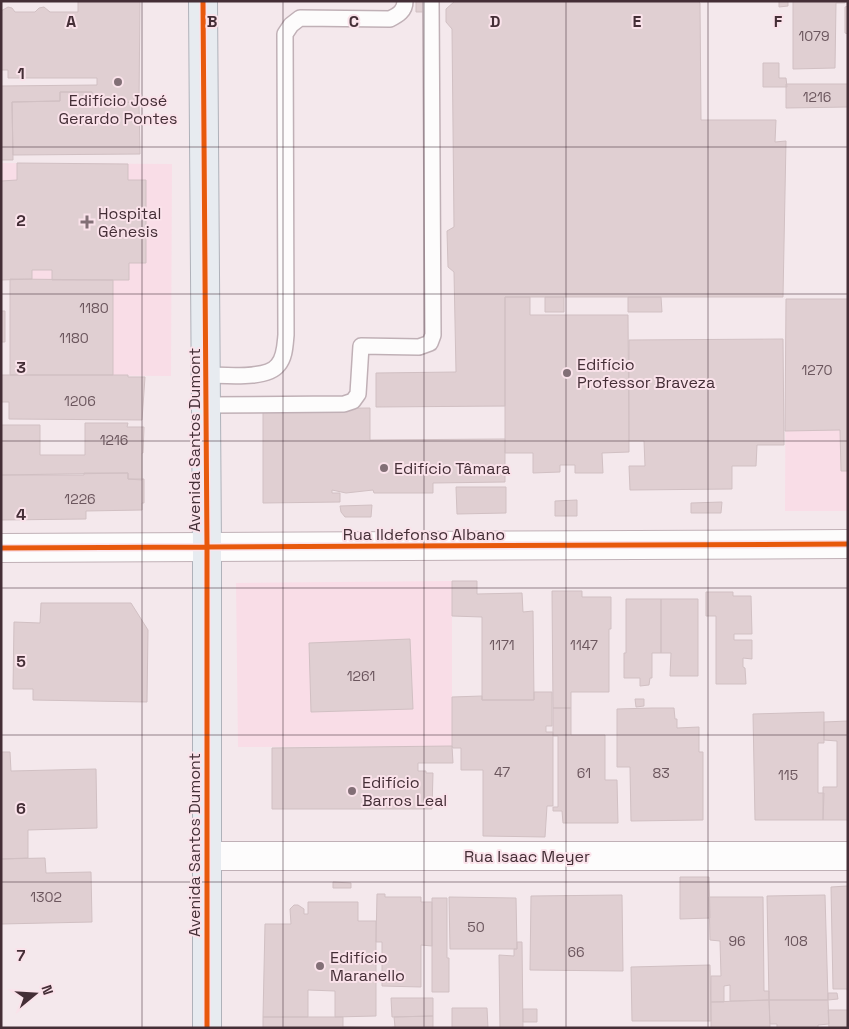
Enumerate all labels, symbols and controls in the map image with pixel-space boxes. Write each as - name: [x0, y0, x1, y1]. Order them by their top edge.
- text: A: [66, 11, 76, 32]
- text: B: [207, 11, 217, 32]
- text: C: [349, 11, 359, 32]
- text: D: [490, 11, 500, 32]
- text: E: [633, 11, 642, 32]
- text: F: [774, 11, 783, 32]
- house number: 1079: [798, 27, 830, 45]
- text: 1: [17, 63, 25, 84]
- marker: Edifício José Gerardo Pontes: [112, 76, 124, 88]
- house number: 1216: [803, 88, 831, 106]
- place label: Edifício José Gerardo Pontes: [59, 90, 177, 129]
- place label: Hospital Gênesis: [98, 203, 161, 242]
- text: 2: [16, 210, 26, 231]
- marker: Hospital Gênesis: [80, 215, 94, 229]
- house number: 1180: [79, 299, 109, 317]
- house number: 1180: [59, 329, 89, 347]
- street label: Avenida Santos Dumont: [184, 348, 205, 532]
- place label: Edifício Professor Braveza: [577, 354, 715, 393]
- text: 3: [16, 357, 26, 378]
- house number: 1270: [802, 361, 832, 379]
- marker: Edifício Professor Braveza: [561, 367, 573, 379]
- house number: 1206: [64, 392, 96, 410]
- house number: 1216: [100, 431, 128, 449]
- place label: Edifício Tâmara: [394, 458, 510, 479]
- marker: Edifício Tâmara: [378, 462, 390, 474]
- house number: 1226: [64, 490, 96, 508]
- text: 4: [16, 504, 26, 525]
- street label: Rua Ildefonso Albano: [343, 524, 505, 545]
- house number: 1171: [489, 636, 515, 654]
- house number: 1147: [570, 636, 598, 654]
- text: 5: [16, 651, 26, 672]
- house number: 1261: [347, 667, 375, 685]
- street label: Avenida Santos Dumont: [184, 753, 205, 937]
- house number: 47: [494, 763, 510, 781]
- house number: 61: [577, 764, 591, 782]
- house number: 83: [652, 764, 670, 782]
- house number: 115: [778, 766, 798, 784]
- place label: Edifício Barros Leal: [362, 772, 447, 811]
- marker: Edifício Barros Leal: [346, 785, 358, 797]
- text: 6: [16, 798, 26, 819]
- street label: Rua Isaac Meyer: [464, 846, 590, 867]
- house number: 1302: [30, 888, 62, 906]
- house number: 50: [467, 918, 485, 936]
- house number: 96: [728, 932, 746, 950]
- house number: 108: [784, 932, 808, 950]
- house number: 66: [567, 943, 585, 961]
- text: 7: [17, 945, 26, 966]
- place label: Edifício Maranello: [330, 947, 405, 986]
- marker: Edifício Maranello: [314, 960, 326, 972]
- north arrow: [10, 969, 60, 1019]
- text: N: [37, 983, 57, 997]

